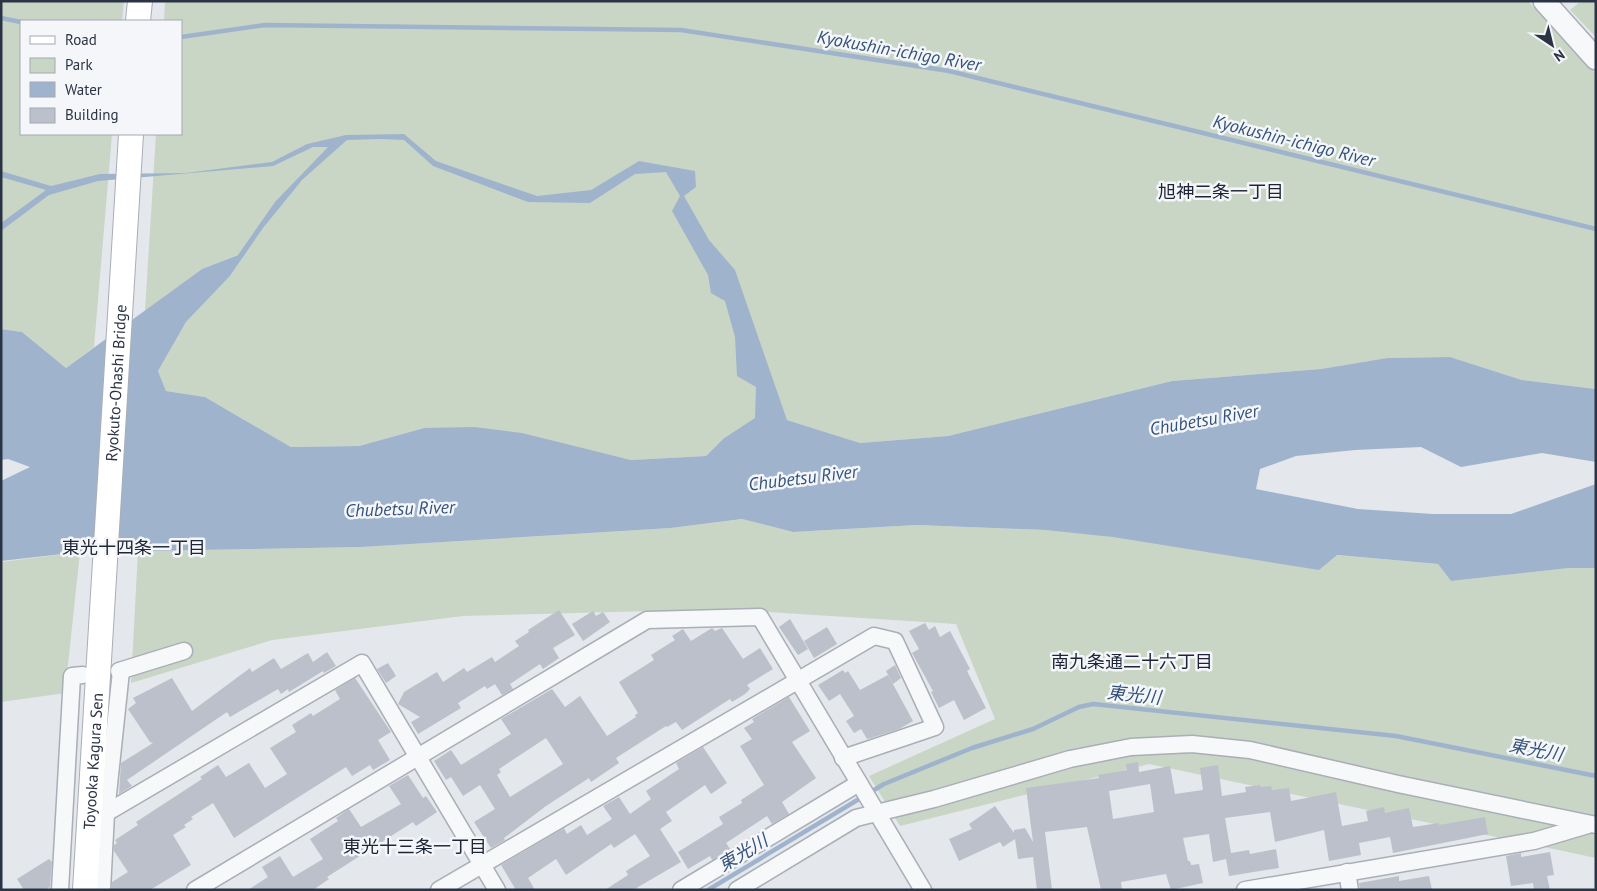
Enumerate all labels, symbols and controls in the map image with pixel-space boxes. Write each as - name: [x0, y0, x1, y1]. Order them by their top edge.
- legend: [20, 20, 182, 135]
- north arrow: [1527, 20, 1577, 70]
- water label: Kyokushin-ichigo River: [815, 25, 984, 76]
- text: Road: [65, 30, 97, 49]
- text: N: [1551, 46, 1568, 66]
- text: Park: [65, 55, 93, 74]
- text: Water: [65, 80, 102, 99]
- text: Building: [65, 105, 119, 124]
- water label: Kyokushin-ichigo River: [1211, 109, 1379, 172]
- district label: 旭神二条一丁目: [1158, 180, 1284, 203]
- street label: Ryokuto-Ohashi Bridge: [101, 304, 131, 462]
- water label: Chubetsu River: [1148, 398, 1261, 440]
- water label: Chubetsu River: [747, 459, 860, 496]
- water label: Chubetsu River: [345, 495, 456, 522]
- district label: 東光十四条一丁目: [62, 536, 206, 559]
- district label: 南九条通二十六丁目: [1051, 650, 1213, 673]
- water label: 東光川: [1106, 680, 1164, 709]
- street label: Toyooka Kagura Sen: [79, 692, 107, 830]
- water label: 東光川: [1507, 733, 1567, 766]
- water label: 東光川: [714, 828, 774, 876]
- district label: 東光十三条一丁目: [343, 835, 487, 858]

